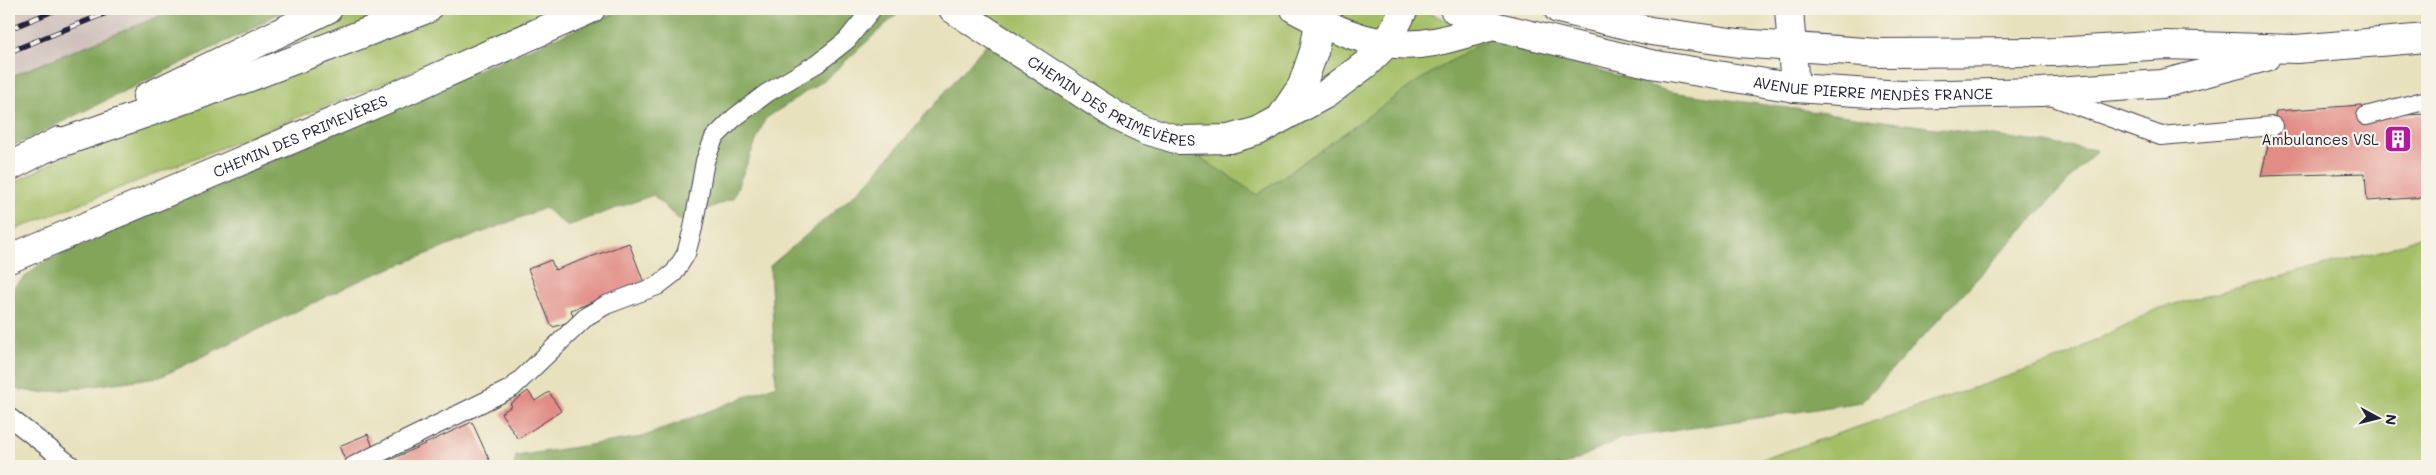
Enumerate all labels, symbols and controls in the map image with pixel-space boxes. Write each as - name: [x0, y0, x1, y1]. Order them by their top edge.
- street label: CHEMIN DES PRIMEVÈRES: [1024, 51, 1195, 150]
- street label: AVENUE PIERRE MENDÈS FRANCE: [1752, 71, 1994, 105]
- street label: CHEMIN DES PRIMEVÈRES: [210, 90, 390, 182]
- building icon: Ambulances VSL: [2383, 124, 2413, 154]
- place label: Ambulances VSL: [2261, 129, 2379, 149]
- north arrow: [2354, 392, 2404, 442]
- text: N: [2381, 413, 2401, 426]

